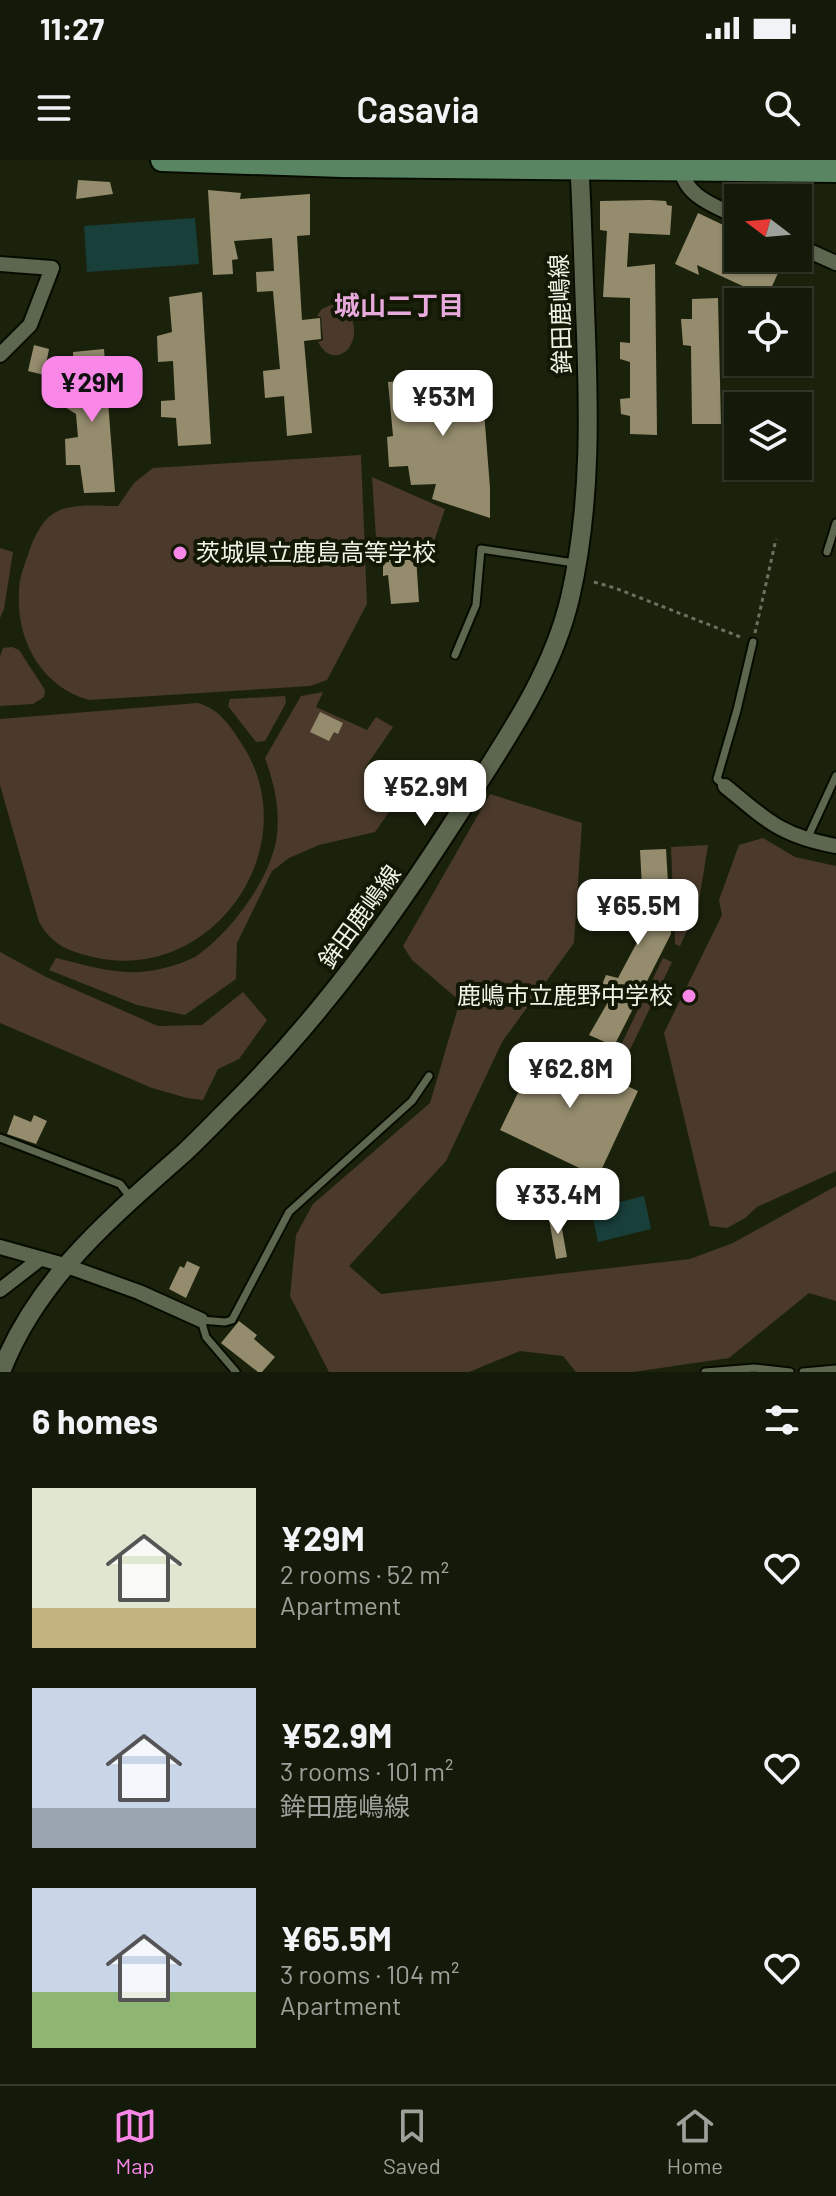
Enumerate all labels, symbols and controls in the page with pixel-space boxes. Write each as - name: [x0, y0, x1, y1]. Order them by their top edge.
- text: 11:27: [40, 10, 104, 46]
- icon: menu: [32, 86, 76, 130]
- icon: search: [760, 86, 804, 130]
- text: Casavia: [357, 87, 479, 130]
- north arrow: [724, 184, 812, 272]
- map controls: [724, 184, 812, 480]
- street label: 鉾田鹿嶋線: [543, 254, 576, 375]
- button: locate: [724, 288, 812, 376]
- district label: 城山二丁目: [334, 289, 464, 320]
- pin: ¥29M: [45, 356, 139, 424]
- text: ¥29M: [60, 366, 124, 397]
- pin: ¥53M: [396, 370, 490, 438]
- text: ¥53M: [411, 380, 475, 411]
- button: layers: [724, 392, 812, 480]
- place label: 茨城県立鹿島高等学校: [196, 537, 436, 566]
- marker: 茨城県立鹿島高等学校: [171, 544, 189, 562]
- pin: ¥52.9M: [360, 760, 490, 828]
- text: ¥52.9M: [382, 770, 468, 801]
- street label: 鉾田鹿嶋線: [312, 859, 406, 973]
- pin: ¥65.5M: [573, 879, 703, 947]
- text: ¥65.5M: [595, 889, 681, 920]
- place label: 鹿嶋市立鹿野中学校: [457, 980, 673, 1009]
- marker: 鹿嶋市立鹿野中学校: [680, 987, 698, 1005]
- pin: ¥62.8M: [505, 1042, 635, 1110]
- text: ¥62.8M: [527, 1052, 613, 1083]
- pin: ¥33.4M: [493, 1168, 623, 1236]
- text: ¥33.4M: [514, 1178, 602, 1209]
- icon: filters: [760, 1398, 804, 1442]
- text: 6 homes: [32, 1400, 158, 1441]
- text: ¥29M: [280, 1517, 365, 1558]
- icon: home: [96, 1520, 192, 1616]
- icon: heart: [760, 1546, 804, 1590]
- text: 2 rooms · 52 m²: [280, 1558, 449, 1589]
- text: Apartment: [280, 1589, 401, 1620]
- text: ¥52.9M: [280, 1714, 392, 1755]
- icon: home: [96, 1720, 192, 1816]
- icon: heart: [760, 1746, 804, 1790]
- text: 3 rooms · 101 m²: [280, 1755, 453, 1786]
- text: 鉾田鹿嶋線: [280, 1790, 410, 1821]
- text: ¥65.5M: [280, 1917, 392, 1958]
- icon: home: [96, 1920, 192, 2016]
- icon: heart: [760, 1946, 804, 1990]
- text: 3 rooms · 104 m²: [280, 1958, 459, 1989]
- text: Apartment: [280, 1989, 401, 2020]
- tab: Map: [113, 2104, 157, 2178]
- tab: Saved: [383, 2104, 441, 2178]
- tab: Home: [667, 2104, 723, 2178]

